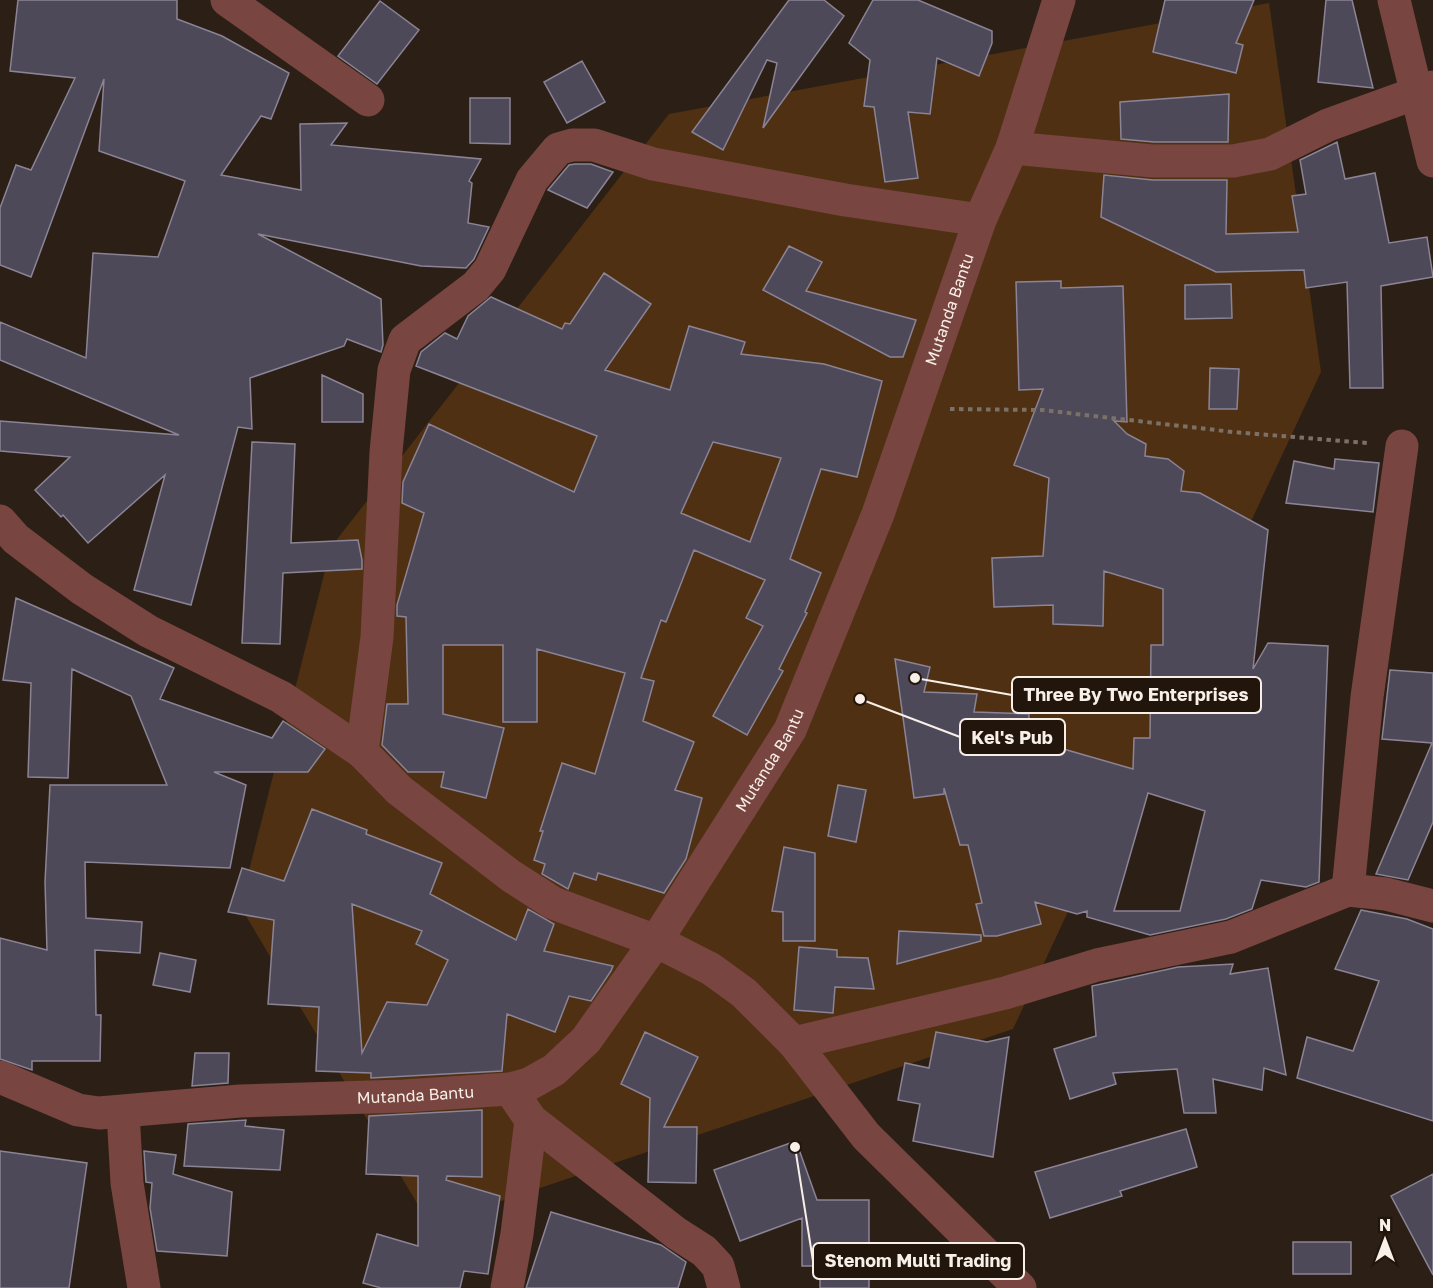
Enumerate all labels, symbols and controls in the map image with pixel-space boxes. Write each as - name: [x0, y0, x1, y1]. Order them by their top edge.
- street label: Mutanda Bantu: [920, 251, 978, 368]
- callout: Three By Two Enterprises: [1012, 677, 1261, 713]
- text: Three By Two Enterprises: [1024, 683, 1248, 705]
- street label: Mutanda Bantu: [731, 705, 808, 815]
- callout: Kel's Pub: [960, 719, 1065, 755]
- text: Kel's Pub: [971, 726, 1053, 748]
- street label: Mutanda Bantu: [357, 1081, 475, 1107]
- north arrow: [1355, 1210, 1415, 1270]
- text: N: [1379, 1215, 1391, 1235]
- callout: Stenom Multi Trading: [813, 1243, 1024, 1279]
- text: Stenom Multi Trading: [825, 1249, 1011, 1271]

